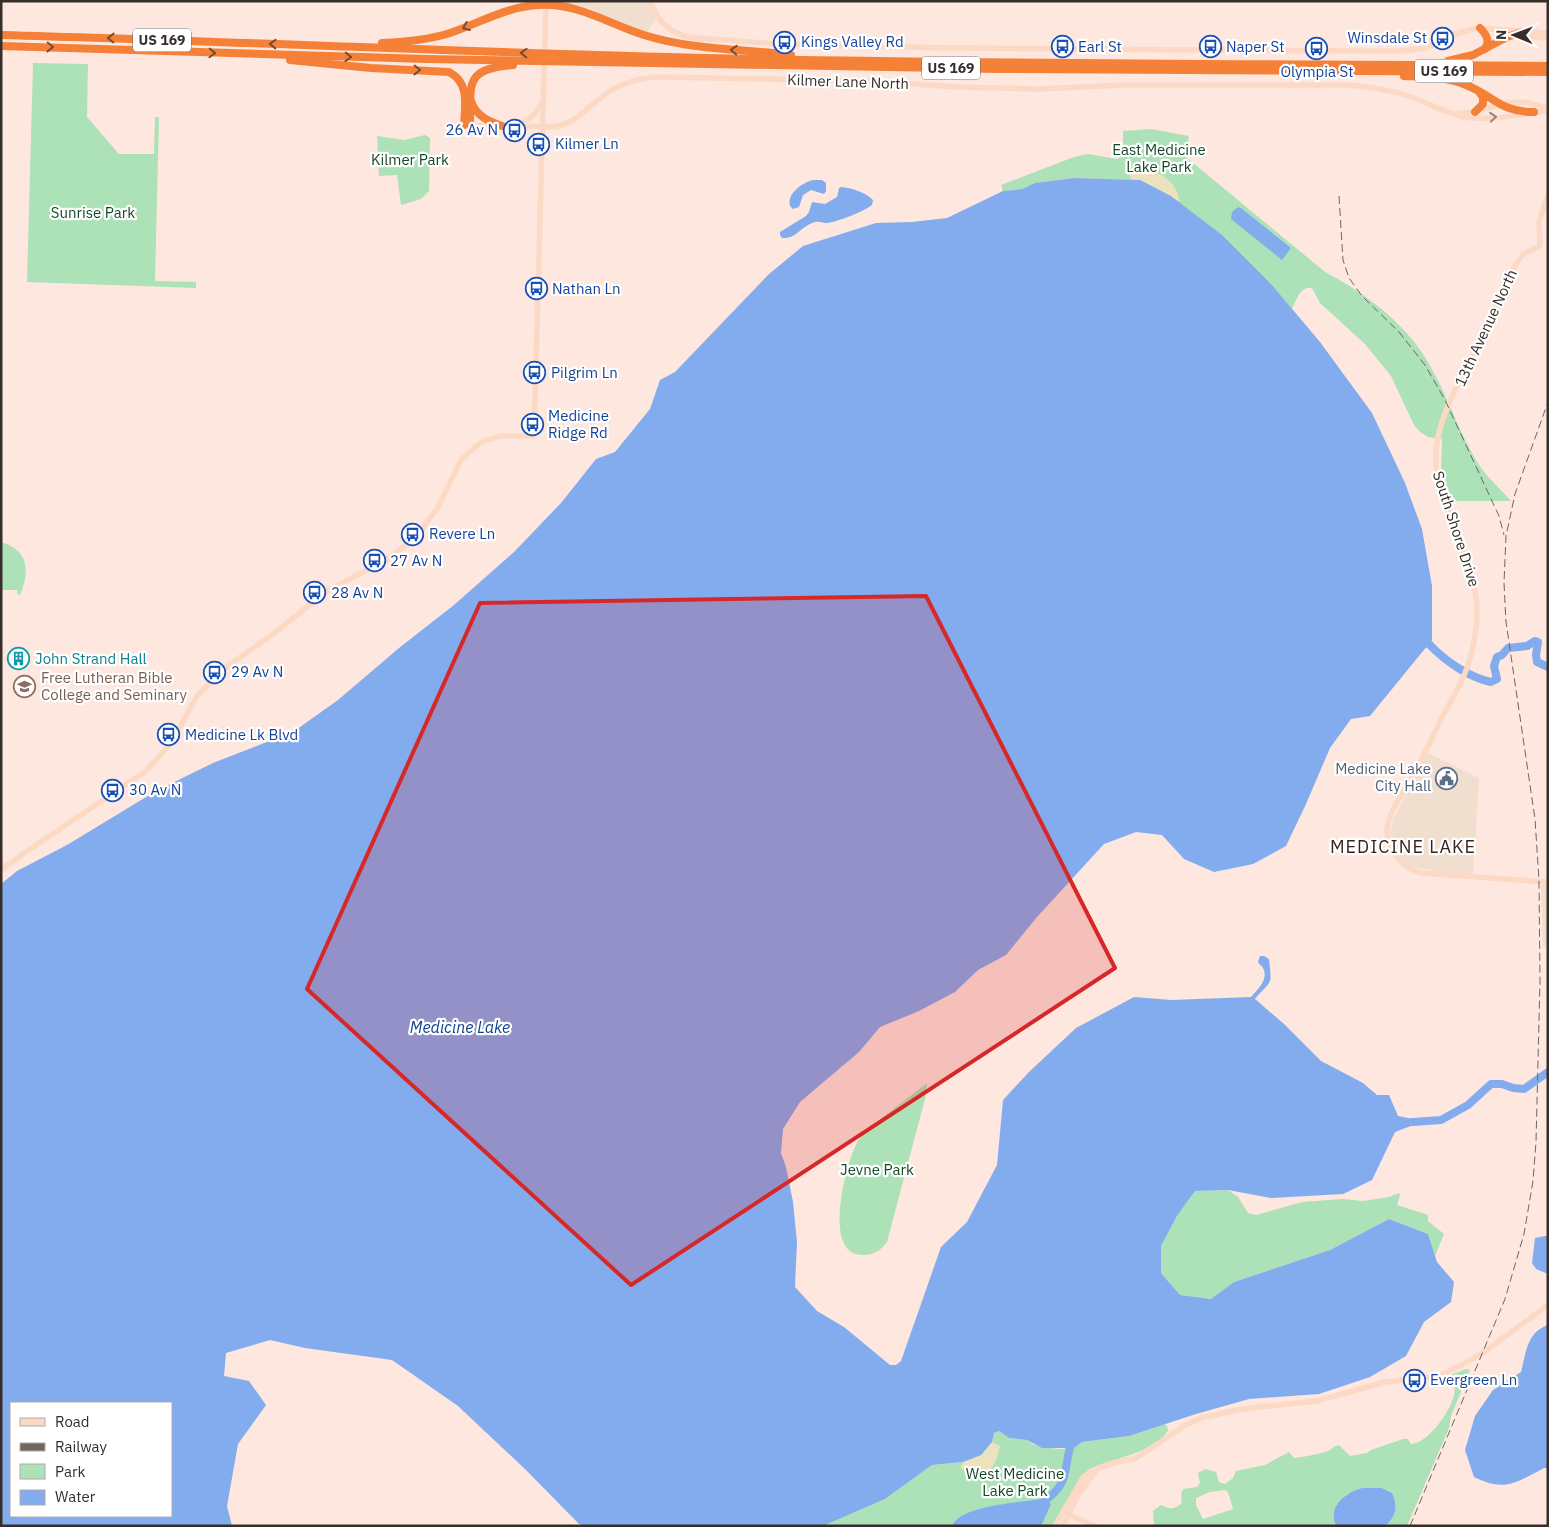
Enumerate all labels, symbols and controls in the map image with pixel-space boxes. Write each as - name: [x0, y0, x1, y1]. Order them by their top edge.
- north arrow: [1489, 10, 1539, 60]
- one-way arrow: [462, 20, 471, 31]
- bus stop icon: Winsdale St: [1431, 26, 1455, 50]
- road number: US 169: [133, 28, 191, 52]
- place label: Winsdale St: [1348, 28, 1427, 47]
- bus stop icon: Kings Valley Rd: [773, 30, 797, 54]
- text: N: [1492, 30, 1510, 40]
- place label: Kings Valley Rd: [801, 32, 904, 51]
- one-way arrow: [107, 33, 115, 44]
- bus stop icon: Earl St: [1050, 35, 1074, 59]
- bus stop icon: Naper St: [1198, 35, 1222, 59]
- place label: Earl St: [1078, 37, 1122, 56]
- place label: Naper St: [1226, 37, 1285, 56]
- bus stop icon: Olympia St: [1305, 37, 1329, 61]
- one-way arrow: [269, 38, 277, 49]
- one-way arrow: [46, 42, 54, 53]
- one-way arrow: [730, 44, 738, 55]
- one-way arrow: [209, 47, 217, 58]
- one-way arrow: [519, 47, 527, 58]
- one-way arrow: [344, 52, 352, 62]
- road number: US 169: [922, 56, 980, 80]
- road number: US 169: [1415, 59, 1473, 82]
- place label: Olympia St: [1280, 62, 1354, 81]
- one-way arrow: [413, 65, 421, 75]
- street label: Kilmer Lane North: [787, 70, 909, 93]
- one-way arrow: [1489, 112, 1497, 123]
- bus stop icon: 26 Av N: [502, 118, 526, 142]
- place label: 26 Av N: [446, 120, 498, 139]
- bus stop icon: Kilmer Ln: [527, 132, 551, 156]
- place label: Kilmer Ln: [555, 134, 619, 153]
- park label: East Medicine Lake Park: [1112, 140, 1206, 176]
- park label: Kilmer Park: [371, 150, 449, 169]
- park label: Sunrise Park: [51, 203, 135, 222]
- street label: 13th Avenue North: [1450, 266, 1521, 389]
- bus stop icon: Nathan Ln: [524, 277, 548, 301]
- place label: Nathan Ln: [552, 279, 621, 298]
- bus stop icon: Pilgrim Ln: [523, 361, 547, 385]
- place label: Pilgrim Ln: [551, 363, 618, 382]
- place label: Medicine Ridge Rd: [548, 406, 609, 442]
- bus stop icon: Medicine Ridge Rd: [520, 413, 544, 437]
- street label: South Shore Drive: [1429, 469, 1484, 589]
- bus stop icon: Revere Ln: [401, 522, 425, 546]
- place label: Revere Ln: [429, 524, 495, 543]
- bus stop icon: 27 Av N: [362, 549, 386, 573]
- place label: 27 Av N: [390, 551, 442, 570]
- bus stop icon: 28 Av N: [303, 581, 327, 605]
- place label: 28 Av N: [331, 583, 383, 602]
- building icon: John Strand Hall: [7, 647, 31, 671]
- place label: John Strand Hall: [35, 649, 147, 668]
- bus stop icon: 29 Av N: [203, 660, 227, 684]
- place label: 29 Av N: [231, 662, 283, 681]
- place label: Free Lutheran Bible College and Seminary: [41, 668, 187, 704]
- school or university icon: Free Lutheran Bible College and Seminary: [13, 675, 37, 699]
- bus stop icon: Medicine Lk Blvd: [157, 723, 181, 747]
- place label: Medicine Lk Blvd: [185, 725, 298, 744]
- place label: Medicine Lake City Hall: [1335, 759, 1431, 795]
- public building icon: Medicine Lake City Hall: [1435, 766, 1459, 790]
- bus stop icon: 30 Av N: [101, 778, 125, 802]
- place label: 30 Av N: [129, 780, 181, 799]
- district label: MEDICINE LAKE: [1330, 835, 1476, 858]
- water label: Medicine Lake: [410, 1017, 510, 1037]
- park label: Jevne Park: [840, 1160, 914, 1179]
- bus stop icon: Evergreen Ln: [1402, 1368, 1426, 1392]
- place label: Evergreen Ln: [1430, 1370, 1517, 1389]
- legend: [10, 1402, 172, 1517]
- text: Road: [55, 1412, 90, 1431]
- text: Railway: [55, 1437, 108, 1456]
- text: Park: [55, 1462, 85, 1481]
- park label: West Medicine Lake Park: [966, 1464, 1064, 1500]
- text: Water: [55, 1487, 96, 1506]

